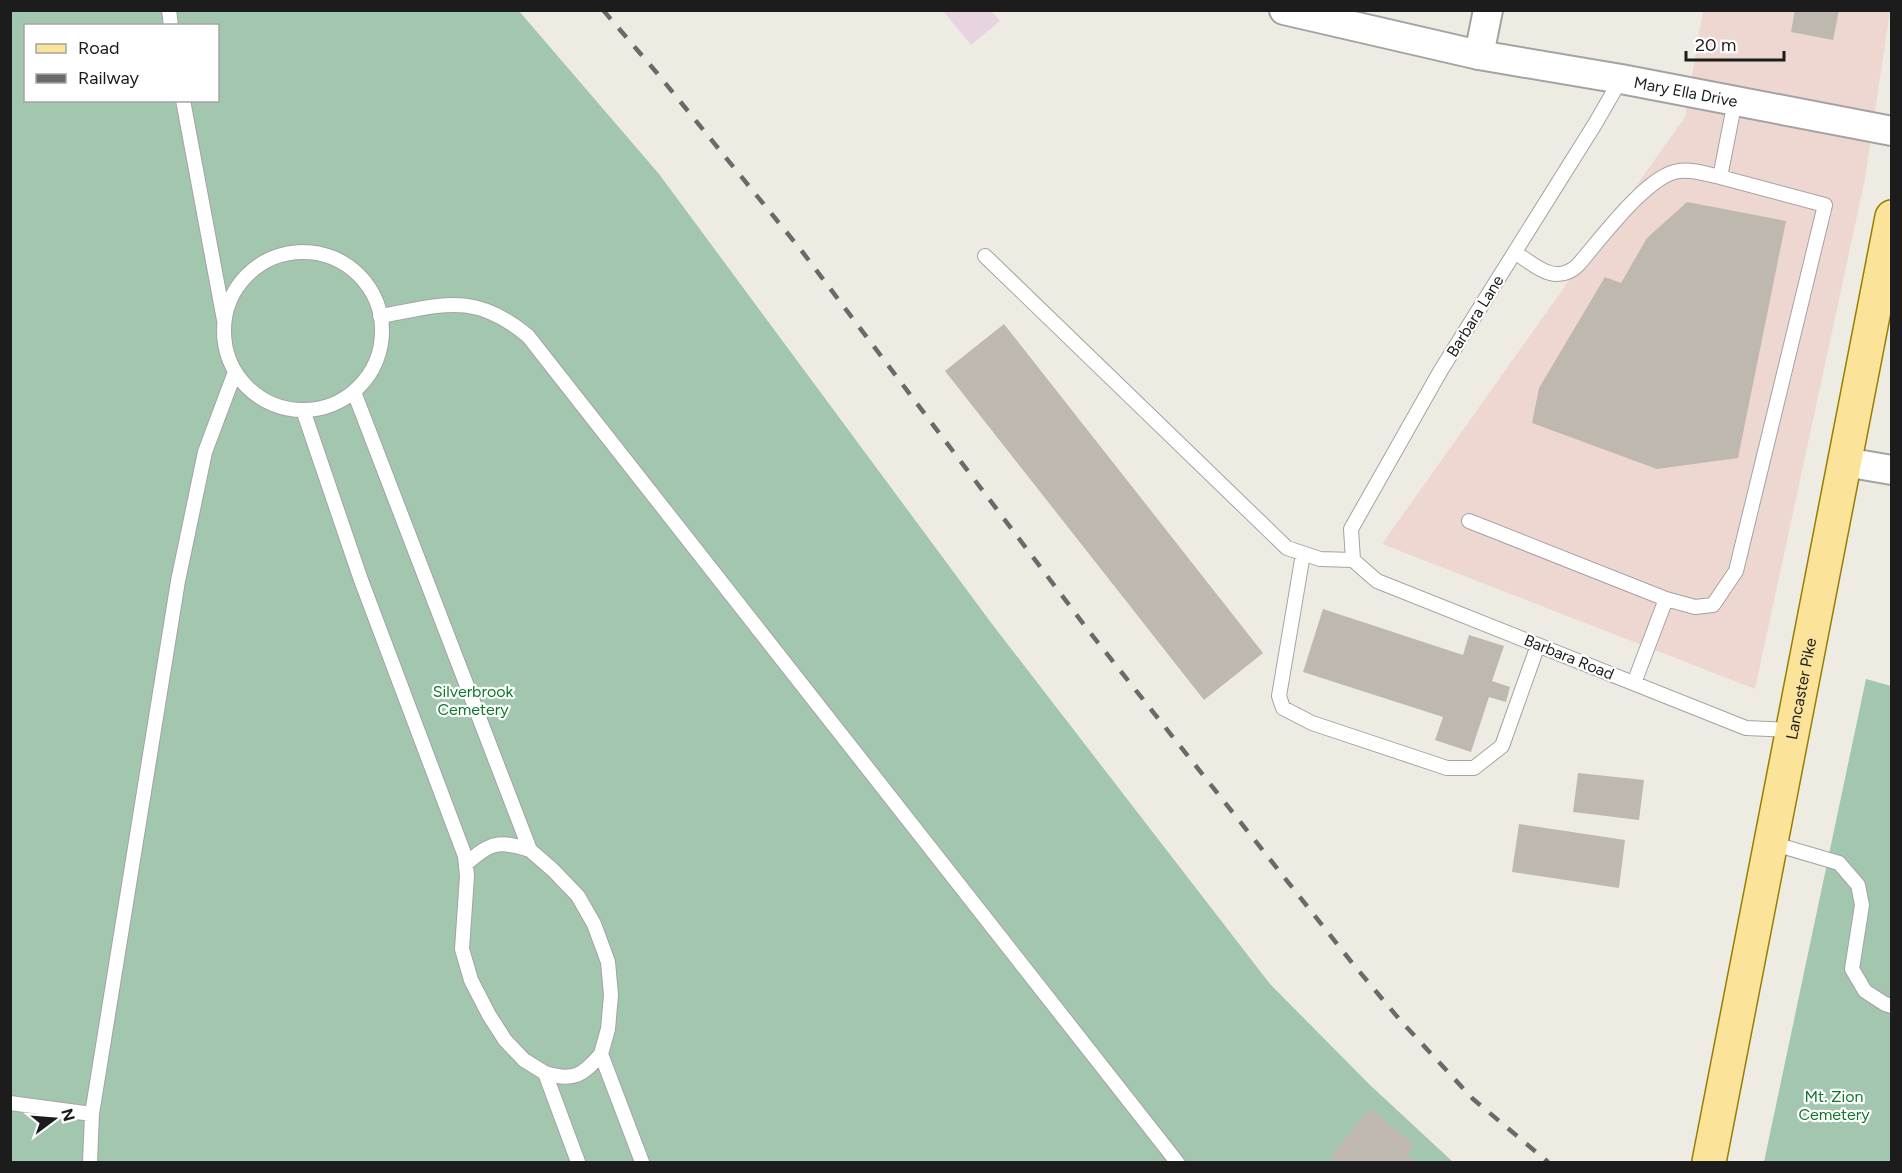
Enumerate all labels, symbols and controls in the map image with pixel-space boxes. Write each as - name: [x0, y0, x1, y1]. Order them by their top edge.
- legend: [24, 24, 219, 102]
- scale bar: [1686, 24, 1784, 62]
- text: 20 m: [1695, 34, 1736, 56]
- text: Road: [78, 37, 119, 59]
- text: Railway: [78, 67, 140, 89]
- street label: Mary Ella Drive: [1632, 72, 1740, 111]
- street label: Barbara Lane: [1442, 272, 1508, 360]
- street label: Barbara Road: [1521, 630, 1617, 684]
- street label: Lancaster Pike: [1782, 636, 1820, 741]
- park label: Silverbrook Cemetery: [433, 682, 513, 719]
- park label: Mt. Zion Cemetery: [1798, 1087, 1870, 1124]
- north arrow: [24, 1089, 84, 1149]
- text: N: [57, 1106, 79, 1124]

